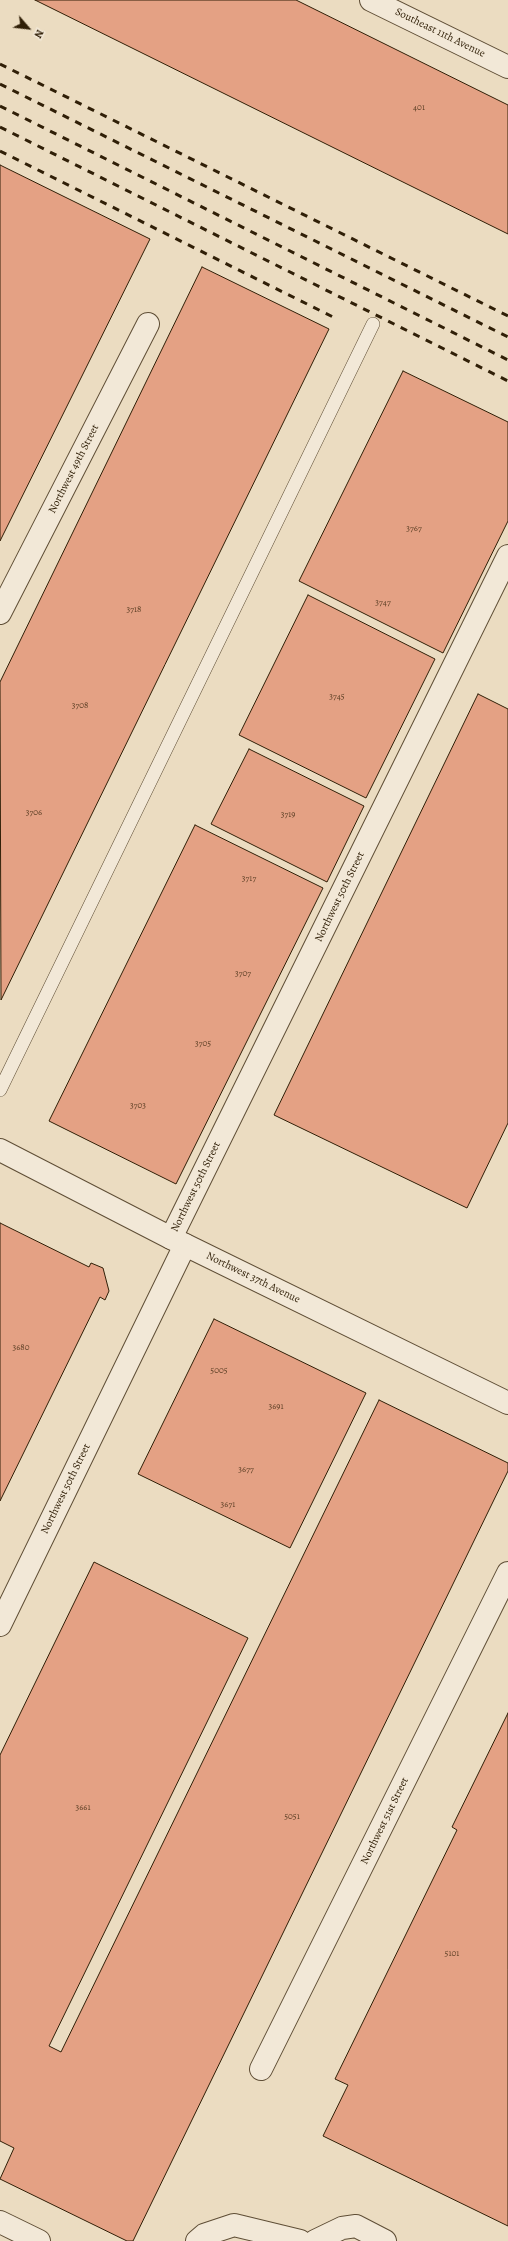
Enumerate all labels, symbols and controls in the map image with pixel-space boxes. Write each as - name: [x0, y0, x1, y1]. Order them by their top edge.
- street label: Southeast 11th Avenue: [393, 5, 487, 61]
- north arrow: [8, 8, 48, 48]
- text: N: [31, 27, 48, 41]
- house number: 401: [413, 103, 425, 113]
- street label: Northwest 49th Street: [46, 422, 102, 516]
- house number: 3767: [406, 524, 422, 534]
- house number: 3747: [375, 598, 391, 608]
- house number: 3718: [127, 605, 141, 615]
- house number: 3745: [329, 692, 345, 702]
- house number: 3708: [72, 701, 88, 711]
- house number: 3706: [26, 808, 42, 818]
- house number: 3719: [281, 810, 295, 820]
- street label: Northwest 50th Street: [312, 850, 368, 944]
- house number: 3717: [242, 874, 256, 884]
- house number: 3707: [235, 969, 251, 979]
- house number: 3705: [195, 1039, 211, 1049]
- house number: 3703: [130, 1101, 146, 1111]
- street label: Northwest 50th Street: [168, 1140, 224, 1234]
- street label: Northwest 37th Avenue: [204, 1249, 302, 1307]
- house number: 3680: [12, 1343, 30, 1353]
- house number: 5005: [210, 1366, 228, 1376]
- house number: 3691: [268, 1402, 284, 1412]
- street label: Northwest 50th Street: [38, 1442, 94, 1536]
- house number: 3677: [238, 1465, 254, 1475]
- house number: 3671: [221, 1500, 235, 1510]
- street label: Northwest 51st Street: [358, 1775, 412, 1867]
- house number: 3661: [75, 1803, 91, 1813]
- house number: 5051: [284, 1812, 300, 1822]
- house number: 5101: [445, 1949, 459, 1959]

